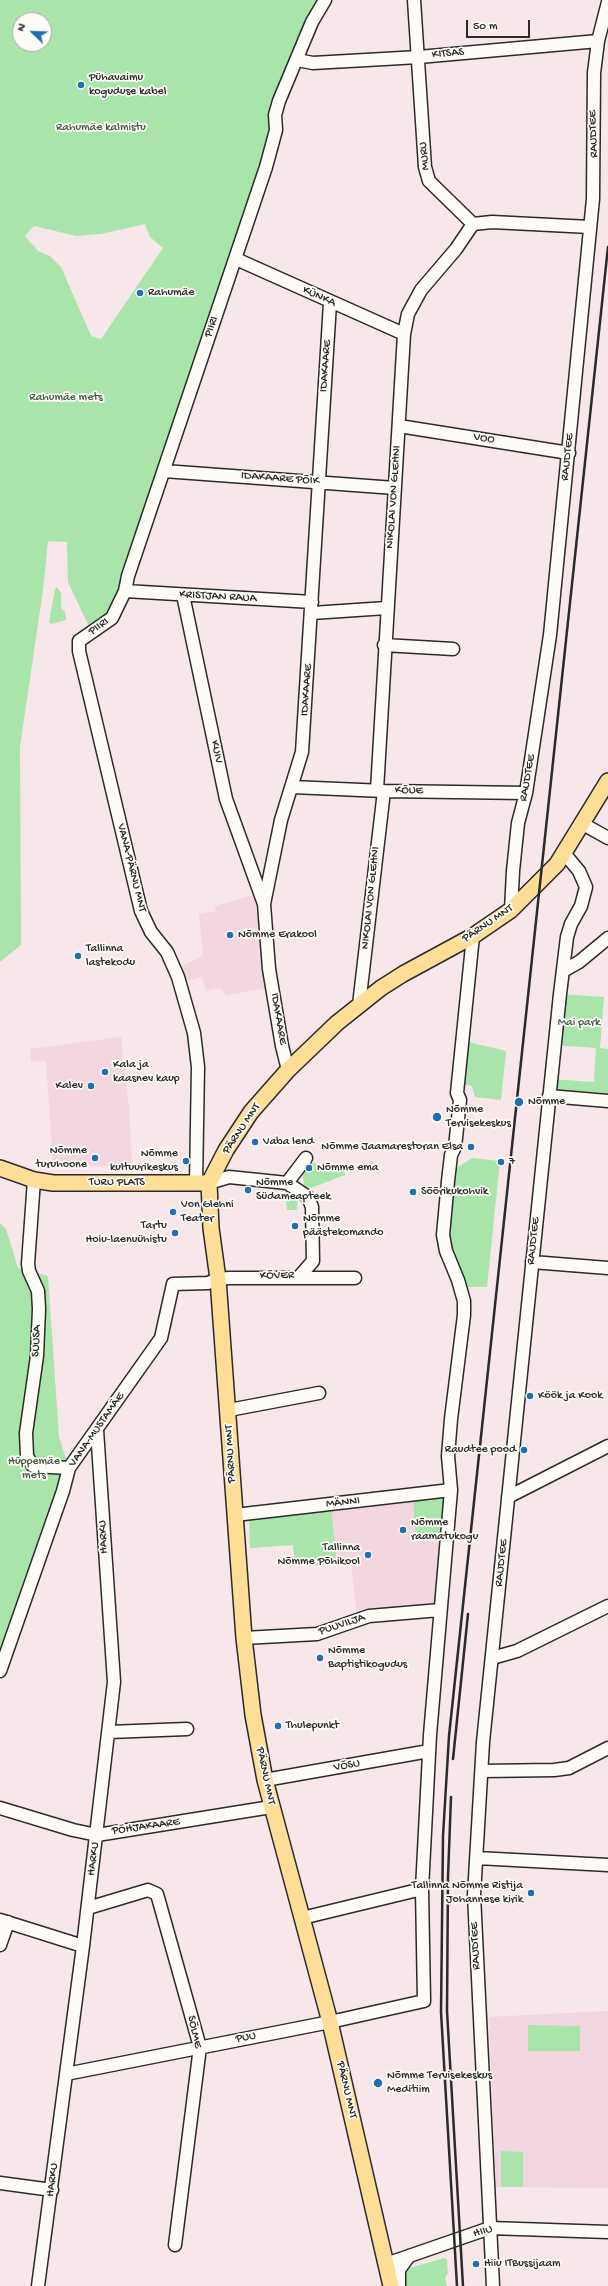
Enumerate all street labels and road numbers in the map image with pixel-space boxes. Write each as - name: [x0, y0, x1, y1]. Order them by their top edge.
- street label: KITSAS: [431, 45, 465, 63]
- street label: RAUDTEE: [586, 110, 602, 158]
- street label: MURU: [416, 141, 434, 171]
- street label: KÜNKA: [300, 283, 338, 311]
- street label: PIIRI: [202, 314, 222, 340]
- street label: IDAKAARE: [317, 339, 335, 393]
- street label: VOO: [472, 430, 496, 448]
- street label: RAUDTEE: [558, 433, 578, 481]
- street label: NIKOLAI VON GLEHNI: [383, 445, 405, 549]
- street label: IDAKAARE PÕIK: [240, 469, 320, 489]
- street label: KRISTJAN RAUA: [179, 588, 257, 606]
- street label: PIIRI: [86, 615, 112, 639]
- street label: IDAKAARE: [298, 663, 316, 717]
- street label: KUIV: [207, 739, 225, 765]
- street label: RAUDTEE: [517, 753, 539, 803]
- street label: KÕUE: [395, 784, 423, 798]
- street label: VANA-PÄRNU MNT: [113, 822, 149, 914]
- street label: NIKOLAI VON GLEHNI: [358, 846, 384, 950]
- street label: PÄRNU MNT: [460, 902, 516, 946]
- street label: IDAKAARE: [266, 992, 290, 1046]
- street label: PÄRNU MNT: [220, 1101, 264, 1157]
- street label: TURU PLATS: [89, 1176, 145, 1190]
- street label: RAUDTEE: [524, 1217, 544, 1265]
- street label: KÕVER: [260, 1269, 294, 1283]
- street label: SUUSA: [29, 1325, 45, 1357]
- street label: VANA-MUSTAMÄE: [66, 1390, 128, 1470]
- street label: PÄRNU MNT: [222, 1424, 240, 1484]
- street label: MÄNNI: [325, 1494, 361, 1512]
- street label: HARKU: [96, 1520, 112, 1554]
- street label: RAUDTEE: [492, 1539, 512, 1587]
- street label: PUUVILJA: [317, 1611, 367, 1639]
- street label: PÄRNU MNT: [252, 1746, 278, 1806]
- street label: VÕSU: [333, 1757, 361, 1775]
- street label: PÕHJAKAARE: [111, 1815, 181, 1839]
- street label: HARKU: [85, 1841, 103, 1877]
- street label: RAUDTEE: [468, 1922, 484, 1970]
- street label: SÕLME: [183, 2014, 205, 2050]
- street label: PUU: [235, 2029, 257, 2047]
- street label: PÄRNU MNT: [332, 2060, 360, 2120]
- street label: HARKU: [44, 2162, 62, 2198]
- street label: HIIU: [472, 2222, 494, 2242]

